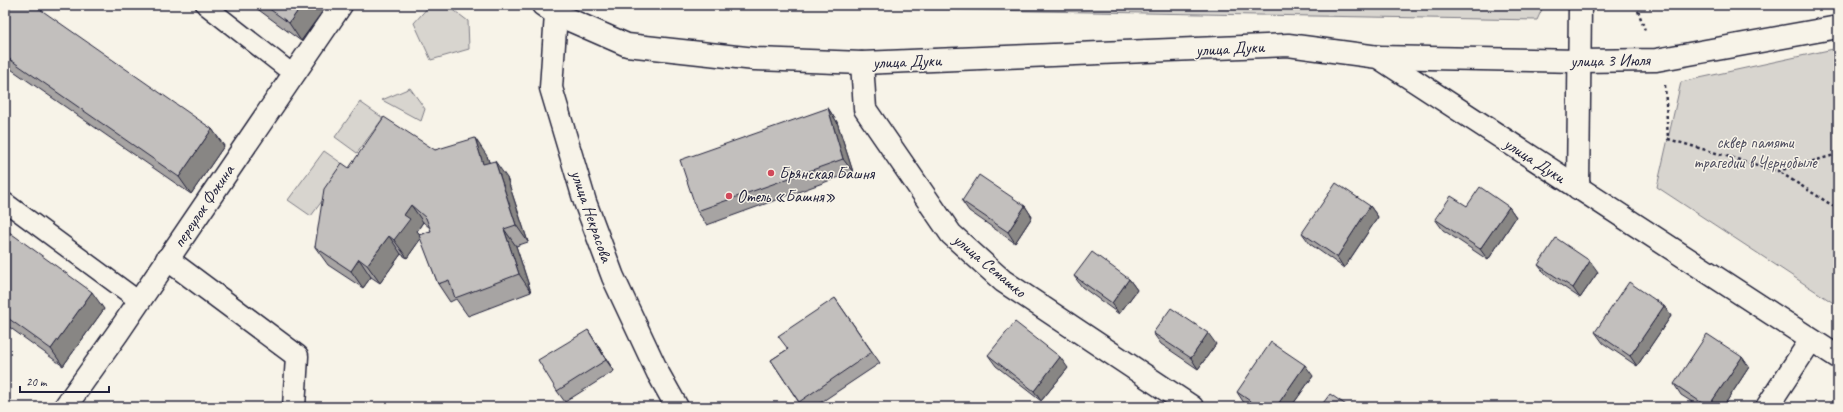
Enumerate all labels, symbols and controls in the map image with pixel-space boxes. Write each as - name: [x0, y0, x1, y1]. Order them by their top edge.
- street label: улица Дуки: [1194, 36, 1266, 61]
- street label: улица 3 Июля: [1569, 49, 1651, 72]
- street label: улица Дуки: [871, 50, 943, 73]
- street label: улица Дуки: [1499, 132, 1570, 189]
- park label: сквер памяти трагедии в Чернобыле: [1694, 132, 1818, 173]
- street label: переулок Фокина: [168, 160, 240, 252]
- place label: Брянская Башня: [779, 163, 876, 184]
- street label: улица Некрасова: [566, 166, 618, 266]
- marker: Брянская Башня: [766, 168, 776, 178]
- place label: Отель «Башня»: [737, 186, 836, 207]
- marker: Отель «Башня»: [724, 191, 734, 201]
- street label: улица Семашко: [948, 228, 1031, 302]
- scale bar: [20, 368, 109, 394]
- text: 20 m: [26, 374, 48, 390]

